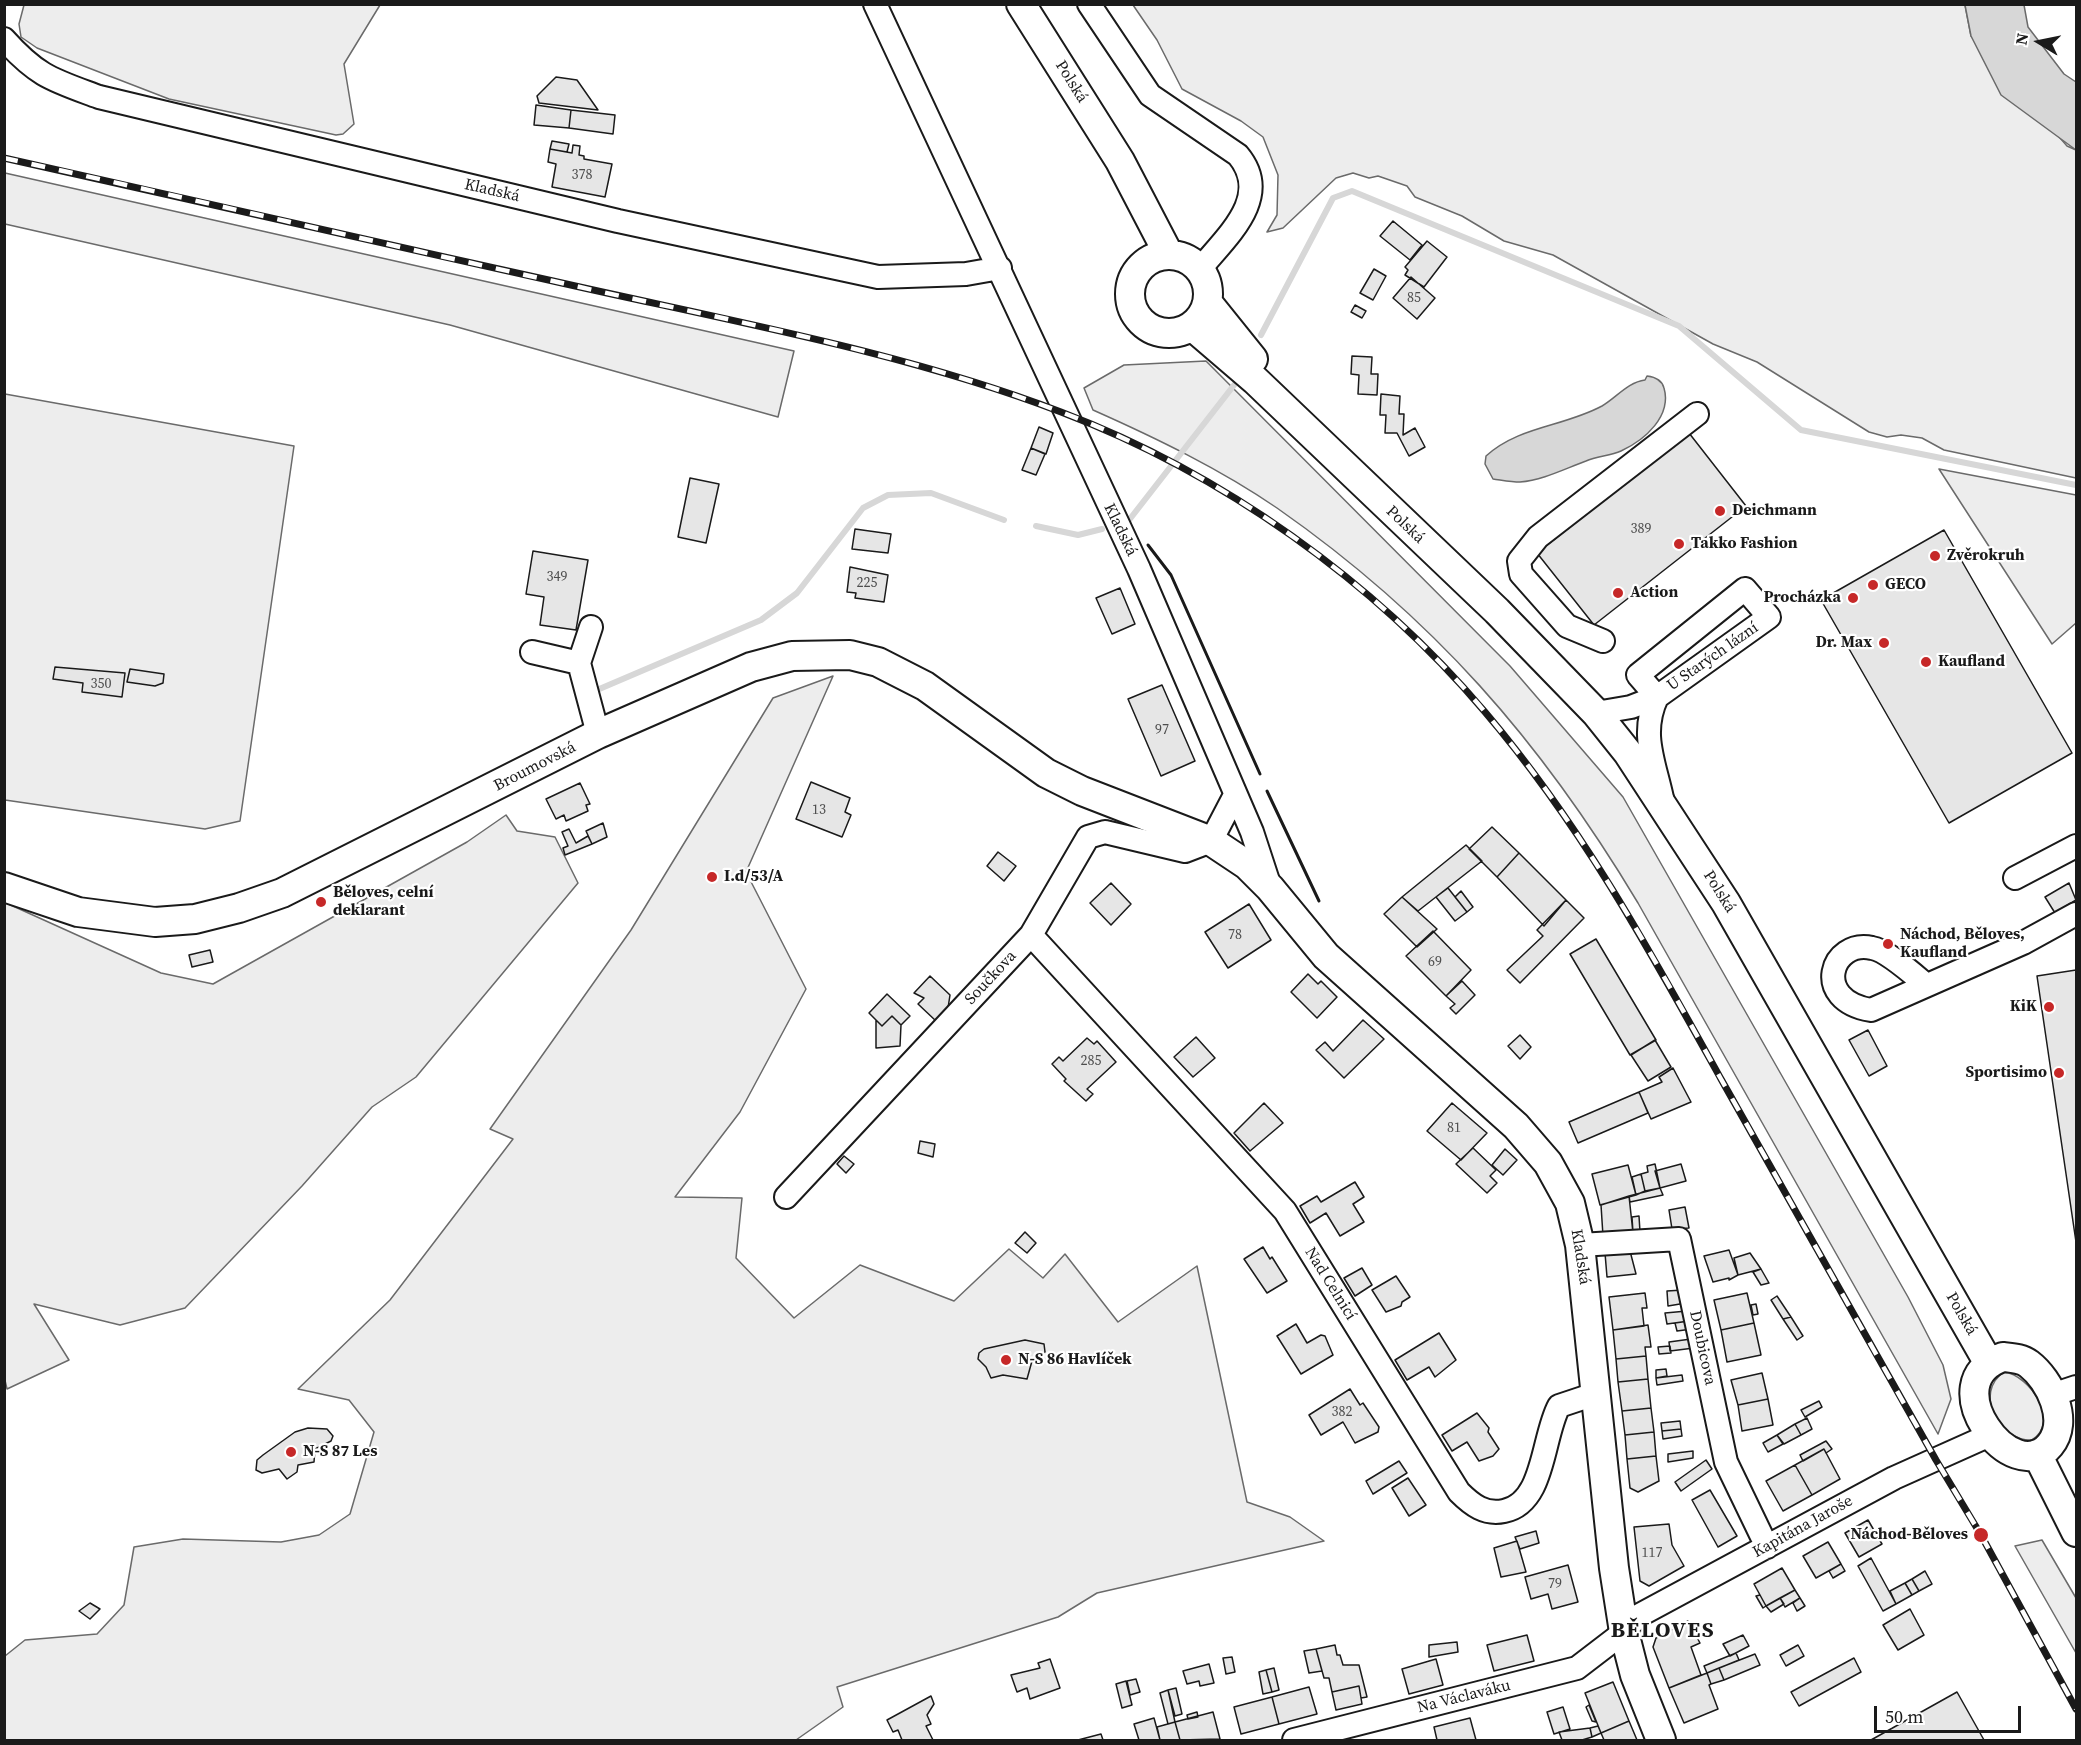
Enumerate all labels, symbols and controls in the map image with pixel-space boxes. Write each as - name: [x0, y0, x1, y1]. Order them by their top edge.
- north arrow: [2009, 12, 2069, 72]
- text: N: [2009, 31, 2033, 47]
- street label: Polská: [1051, 57, 1091, 107]
- house number: 378: [572, 167, 592, 183]
- street label: Kladská: [462, 175, 522, 207]
- house number: 85: [1407, 290, 1421, 306]
- street label: Kladská: [1099, 501, 1141, 559]
- place label: Deichmann: [1732, 501, 1817, 521]
- street label: Polská: [1382, 502, 1428, 548]
- marker: Deichmann: [1713, 504, 1727, 518]
- house number: 389: [1631, 521, 1651, 537]
- place label: Takko Fashion: [1691, 534, 1798, 554]
- marker: Takko Fashion: [1672, 537, 1686, 551]
- place label: Zvěrokruh: [1947, 546, 2025, 566]
- marker: Zvěrokruh: [1928, 549, 1942, 563]
- house number: 349: [547, 569, 567, 585]
- house number: 225: [857, 575, 877, 591]
- place label: GECO: [1885, 575, 1926, 595]
- marker: GECO: [1866, 578, 1880, 592]
- place label: Action: [1630, 583, 1678, 603]
- marker: Action: [1611, 586, 1625, 600]
- place label: Procházka: [1763, 588, 1841, 608]
- marker: Procházka: [1846, 591, 1860, 605]
- street label: U Starých lázní: [1664, 618, 1762, 696]
- place label: Dr. Max: [1815, 633, 1872, 653]
- marker: Dr. Max: [1877, 636, 1891, 650]
- place label: Kaufland: [1938, 652, 2005, 672]
- marker: Kaufland: [1919, 655, 1933, 669]
- house number: 350: [91, 676, 111, 692]
- house number: 97: [1155, 722, 1169, 738]
- street label: Broumovská: [491, 738, 579, 796]
- house number: 13: [812, 802, 826, 818]
- place label: I.d/53/A: [724, 867, 783, 887]
- street label: Polská: [1699, 867, 1739, 917]
- marker: I.d/53/A: [705, 870, 719, 884]
- place label: Běloves, celní deklarant: [333, 883, 434, 921]
- marker: Běloves, celní deklarant: [314, 895, 328, 909]
- place label: Náchod, Běloves, Kaufland: [1900, 925, 2025, 963]
- house number: 78: [1228, 927, 1242, 943]
- marker: Náchod, Běloves, Kaufland: [1881, 937, 1895, 951]
- street label: Součkova: [961, 947, 1021, 1009]
- house number: 69: [1428, 954, 1442, 970]
- place label: KiK: [2010, 997, 2037, 1017]
- marker: KiK: [2042, 1000, 2056, 1014]
- house number: 285: [1081, 1053, 1101, 1069]
- place label: Sportisimo: [1965, 1063, 2047, 1083]
- marker: Sportisimo: [2052, 1066, 2066, 1080]
- house number: 81: [1447, 1120, 1461, 1136]
- street label: Kladská: [1566, 1228, 1594, 1286]
- street label: Nad Celnicí: [1300, 1244, 1360, 1324]
- street label: Polská: [1941, 1289, 1981, 1339]
- street label: Doubicova: [1685, 1309, 1719, 1387]
- place label: N-S 86 Havlíček: [1018, 1350, 1132, 1370]
- marker: N-S 86 Havlíček: [999, 1353, 1013, 1367]
- house number: 382: [1332, 1404, 1352, 1420]
- place label: N-S 87 Les: [303, 1442, 377, 1462]
- marker: N-S 87 Les: [284, 1445, 298, 1459]
- street label: Kapitána Jaroše: [1750, 1492, 1856, 1562]
- place label: Náchod-Běloves: [1851, 1525, 1968, 1545]
- marker: Náchod-Běloves: [1972, 1526, 1990, 1544]
- house number: 117: [1642, 1545, 1662, 1561]
- house number: 79: [1548, 1576, 1562, 1592]
- district label: BĚLOVES: [1611, 1618, 1715, 1644]
- street label: Na Václaváku: [1415, 1676, 1513, 1718]
- scale bar: [1877, 1694, 2024, 1732]
- text: 50 m: [1885, 1704, 1923, 1729]

